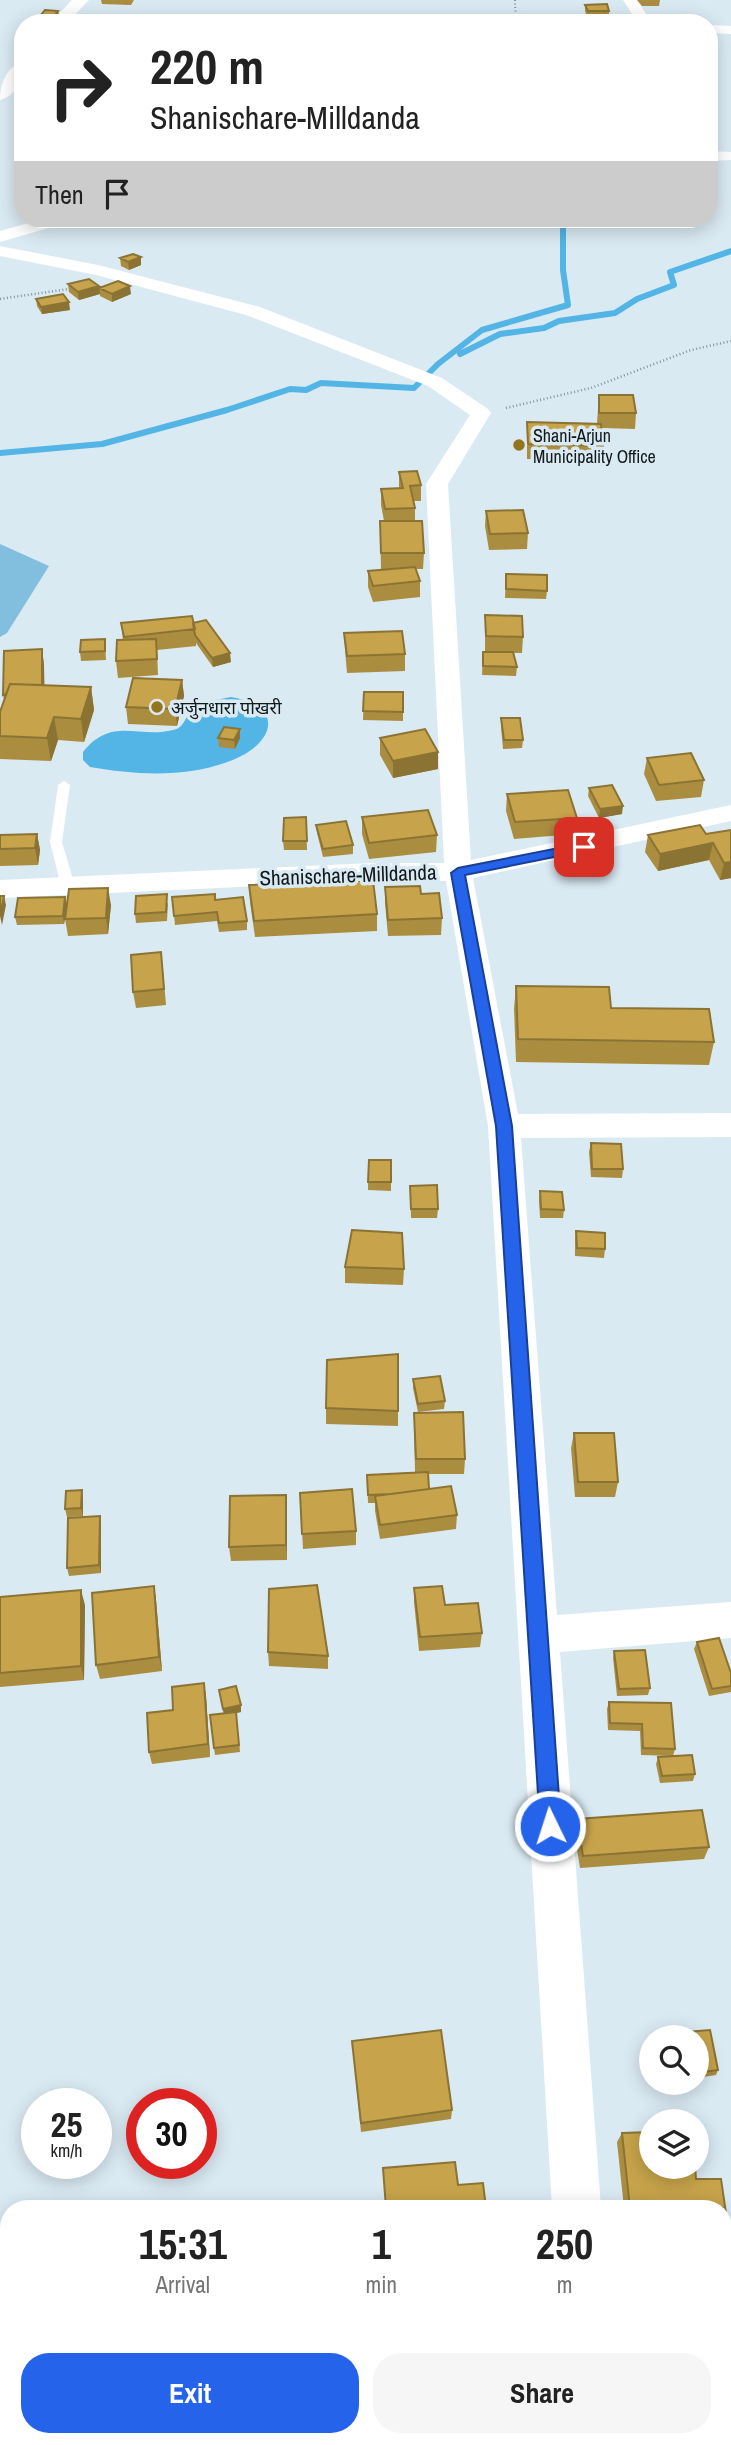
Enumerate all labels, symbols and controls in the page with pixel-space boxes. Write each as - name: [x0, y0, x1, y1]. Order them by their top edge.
- text: 220 m: [150, 33, 264, 99]
- icon: right: [35, 42, 126, 133]
- text: Shanischare-Milldanda: [150, 96, 420, 139]
- icon: arrive: [98, 175, 136, 213]
- text: Then: [35, 177, 84, 212]
- place label: Shani-Arjun Municipality Office: [533, 423, 656, 469]
- marker: Shani-Arjun Municipality Office: [511, 437, 527, 453]
- place label: अर्जुनधारा पोखरी: [171, 695, 282, 720]
- marker: अर्जुनधारा पोखरी: [149, 699, 165, 715]
- pin: [554, 817, 614, 877]
- icon: arrive: [565, 828, 603, 866]
- street label: Shanischare-Milldanda: [259, 857, 437, 893]
- position arrow: [513, 1789, 587, 1863]
- map controls: [639, 2025, 709, 2179]
- button: search: [639, 2025, 709, 2095]
- speed limit sign: 30: [126, 2088, 217, 2179]
- text: 25: [51, 2101, 82, 2148]
- button: layers: [639, 2109, 709, 2179]
- text: km/h: [51, 2138, 83, 2163]
- text: 15:31: [139, 2216, 227, 2272]
- text: 1: [372, 2216, 391, 2272]
- text: 250: [536, 2216, 593, 2272]
- text: Arrival: [156, 2269, 210, 2300]
- text: min: [366, 2269, 397, 2300]
- text: m: [557, 2269, 572, 2300]
- button: Exit: [21, 2353, 359, 2433]
- button: Share: [373, 2353, 711, 2433]

